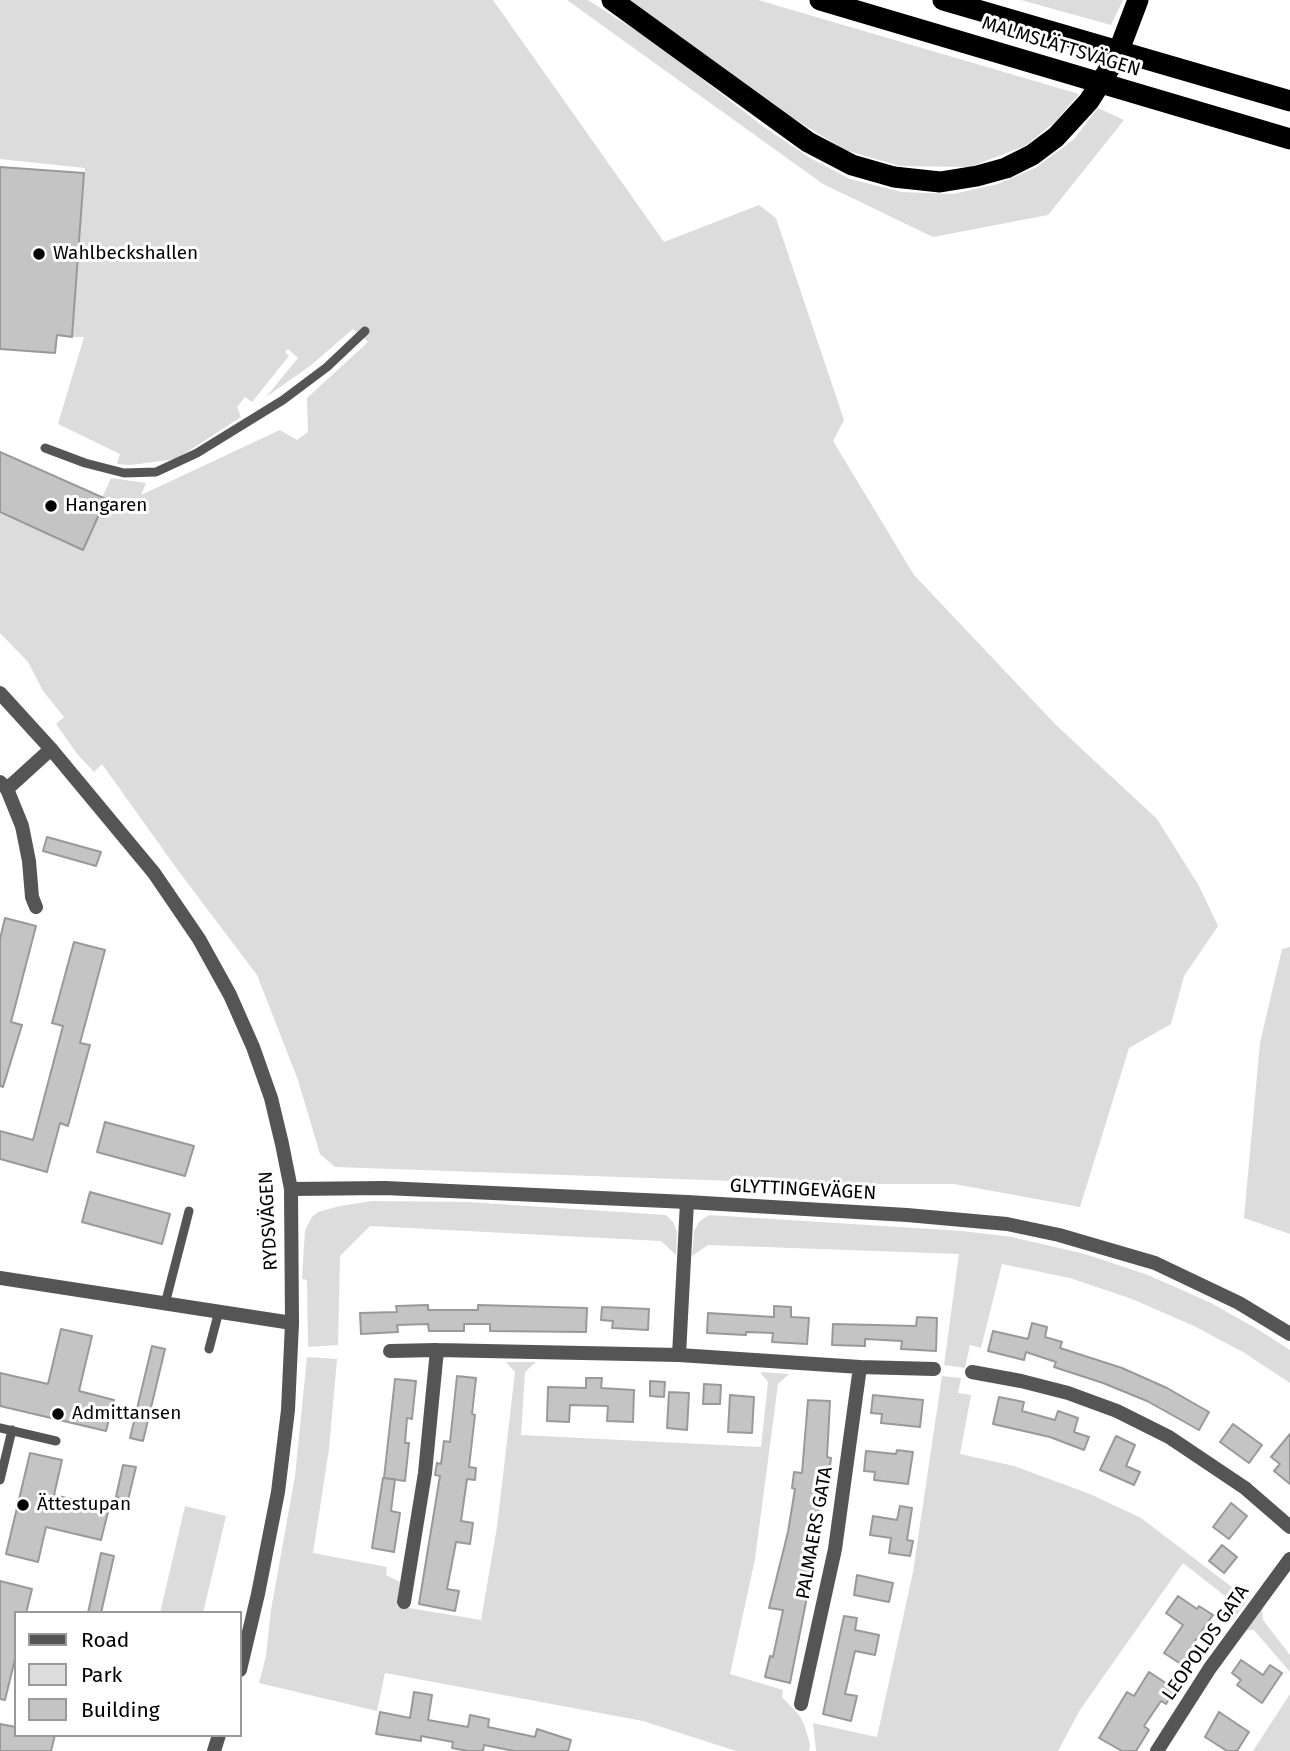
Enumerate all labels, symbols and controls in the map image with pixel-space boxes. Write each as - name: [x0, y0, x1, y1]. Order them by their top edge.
- street label: MALMSLÄTTSVÄGEN: [979, 12, 1143, 82]
- place label: Wahlbeckshallen: [53, 243, 198, 265]
- marker: Wahlbeckshallen: [31, 246, 47, 262]
- place label: Hangaren: [65, 495, 147, 517]
- marker: Hangaren: [43, 498, 59, 514]
- street label: RYDSVÄGEN: [255, 1171, 283, 1271]
- street label: GLYTTINGEVÄGEN: [729, 1175, 877, 1205]
- place label: Admittansen: [72, 1403, 181, 1425]
- marker: Admittansen: [50, 1406, 66, 1422]
- street label: PALMAERS GATA: [792, 1465, 838, 1601]
- place label: Ättestupan: [37, 1494, 131, 1516]
- marker: Ättestupan: [15, 1497, 31, 1513]
- street label: LEOPOLDS GATA: [1158, 1581, 1254, 1705]
- legend: [14, 1611, 242, 1737]
- text: Road: [81, 1627, 129, 1653]
- text: Park: [81, 1662, 122, 1688]
- text: Building: [81, 1697, 160, 1723]

